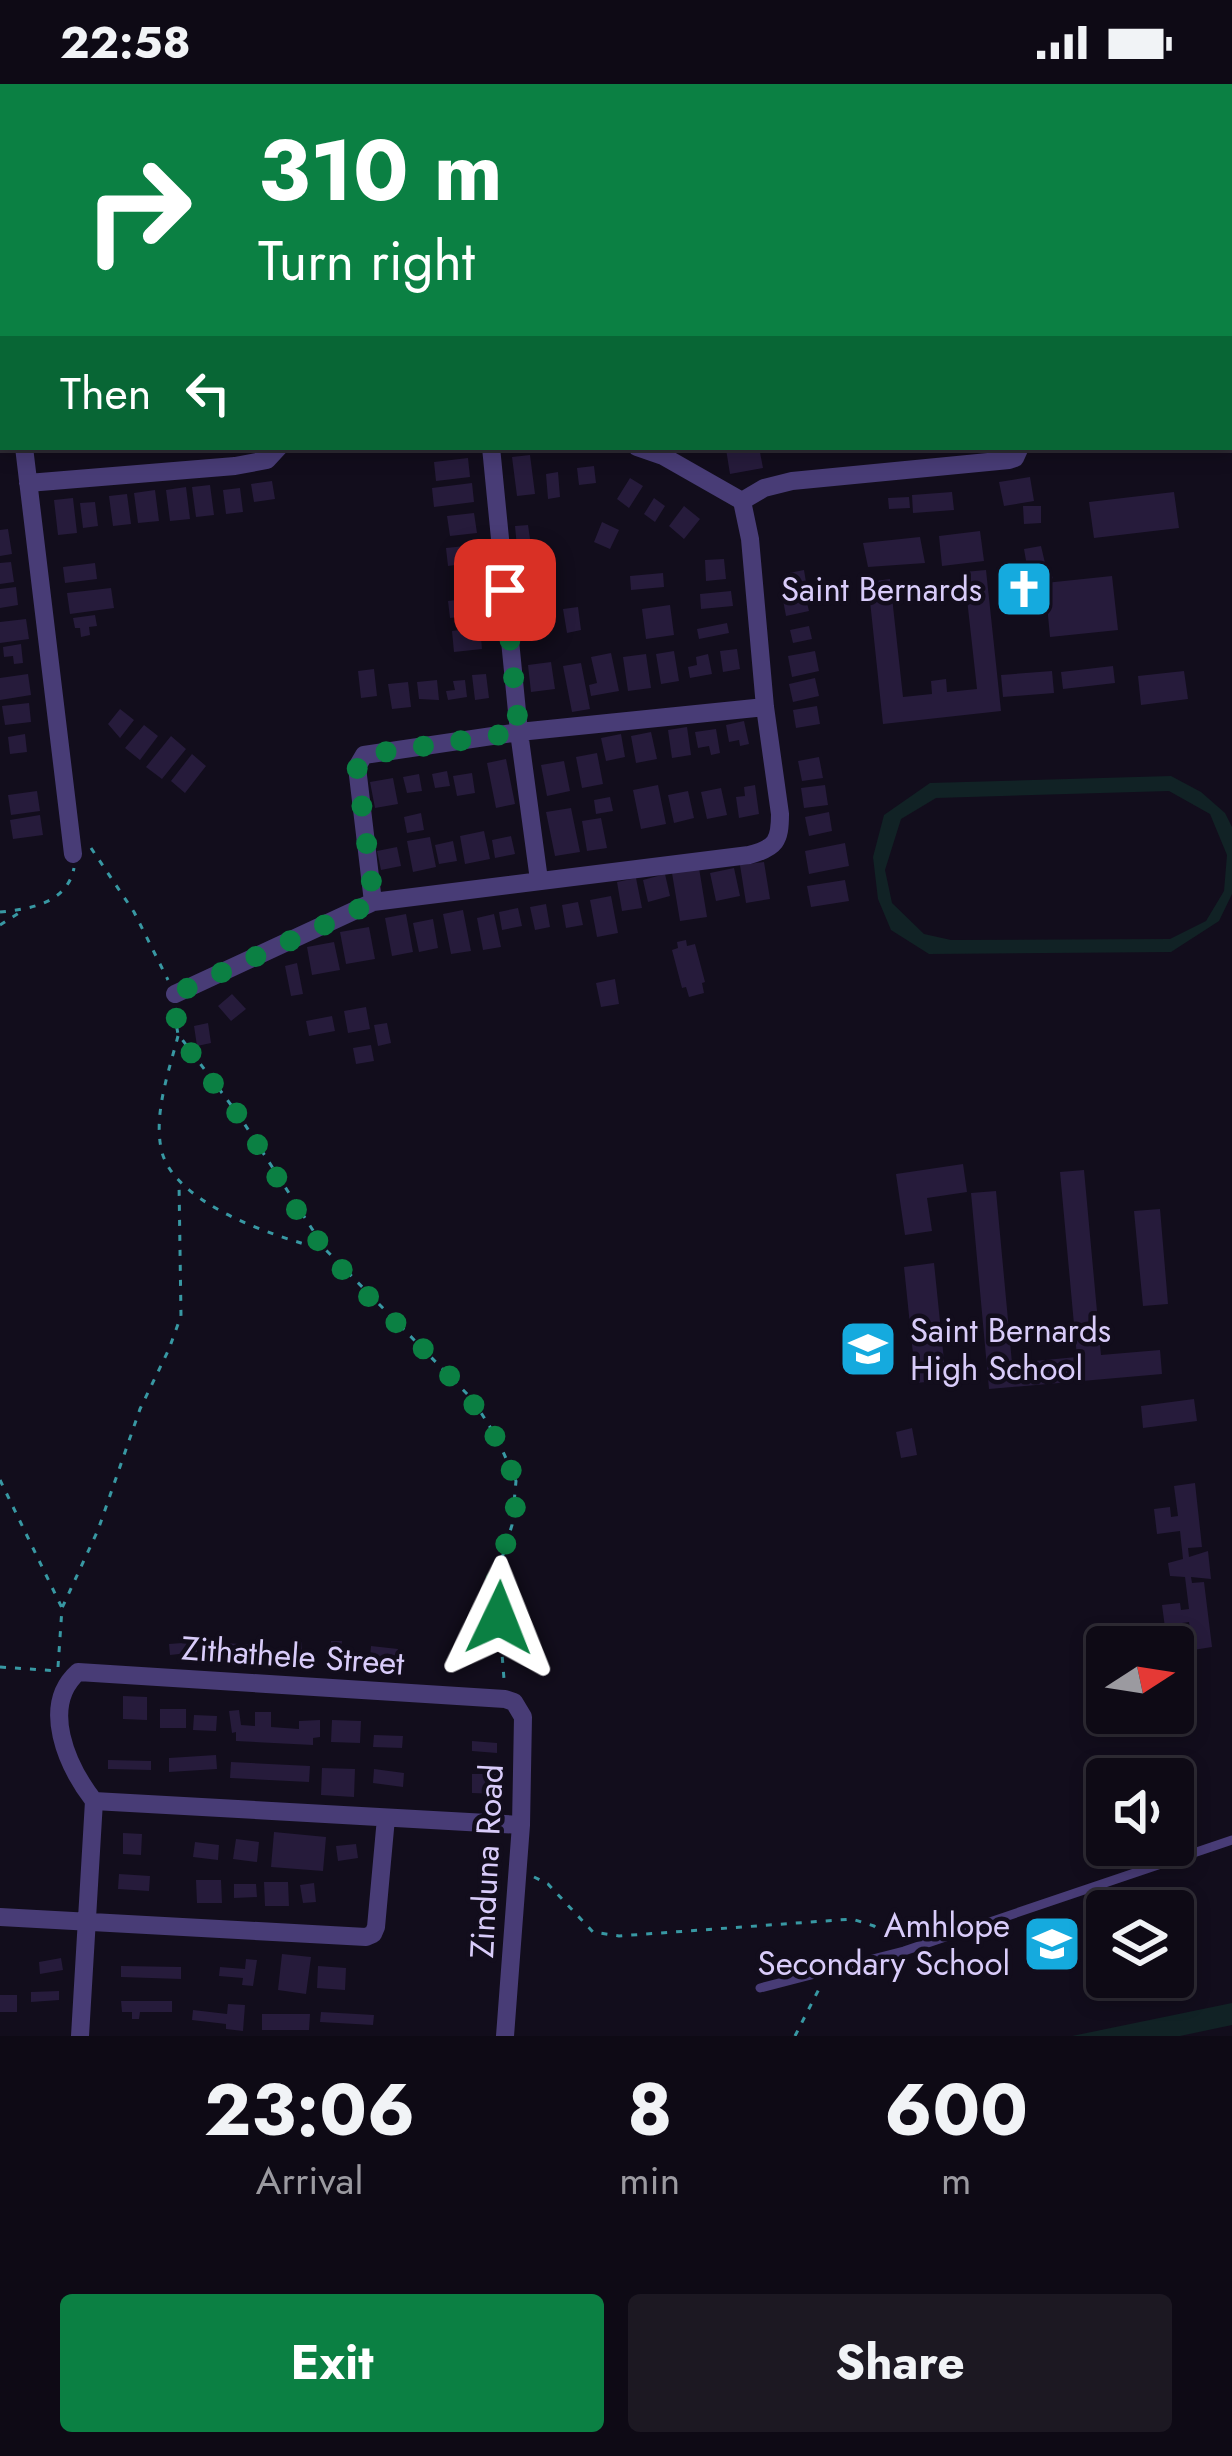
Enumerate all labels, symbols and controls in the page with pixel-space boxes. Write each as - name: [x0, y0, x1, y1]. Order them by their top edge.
- text: 22:58: [60, 10, 191, 75]
- text: 310 m: [258, 110, 503, 232]
- icon: right: [60, 132, 216, 288]
- text: Turn right: [258, 222, 475, 300]
- icon: left: [175, 360, 241, 426]
- text: Then: [60, 361, 151, 426]
- pin: [454, 539, 556, 641]
- icon: arrive: [472, 557, 538, 623]
- church icon: Saint Bernards: [993, 558, 1055, 620]
- place label: Saint Bernards: [781, 566, 982, 613]
- place label: Saint Bernards High School: [910, 1307, 1111, 1392]
- school or university icon: Saint Bernards High School: [837, 1318, 899, 1380]
- position arrow: [436, 1555, 562, 1681]
- street label: Zithathele Street: [180, 1624, 406, 1687]
- north arrow: [1086, 1626, 1194, 1734]
- map controls: [1086, 1626, 1194, 1998]
- button: sound: [1086, 1758, 1194, 1866]
- street label: Zinduna Road: [458, 1763, 515, 1959]
- button: layers: [1086, 1890, 1194, 1998]
- place label: Amhlope Secondary School: [758, 1902, 1010, 1987]
- school or university icon: Amhlope Secondary School: [1021, 1913, 1083, 1975]
- text: 23:06: [204, 2058, 415, 2162]
- text: 8: [627, 2058, 672, 2162]
- text: 600: [884, 2058, 1028, 2162]
- text: Arrival: [256, 2152, 363, 2209]
- text: min: [619, 2152, 680, 2209]
- text: m: [941, 2152, 971, 2209]
- button: Exit: [60, 2294, 604, 2432]
- button: Share: [628, 2294, 1172, 2432]

